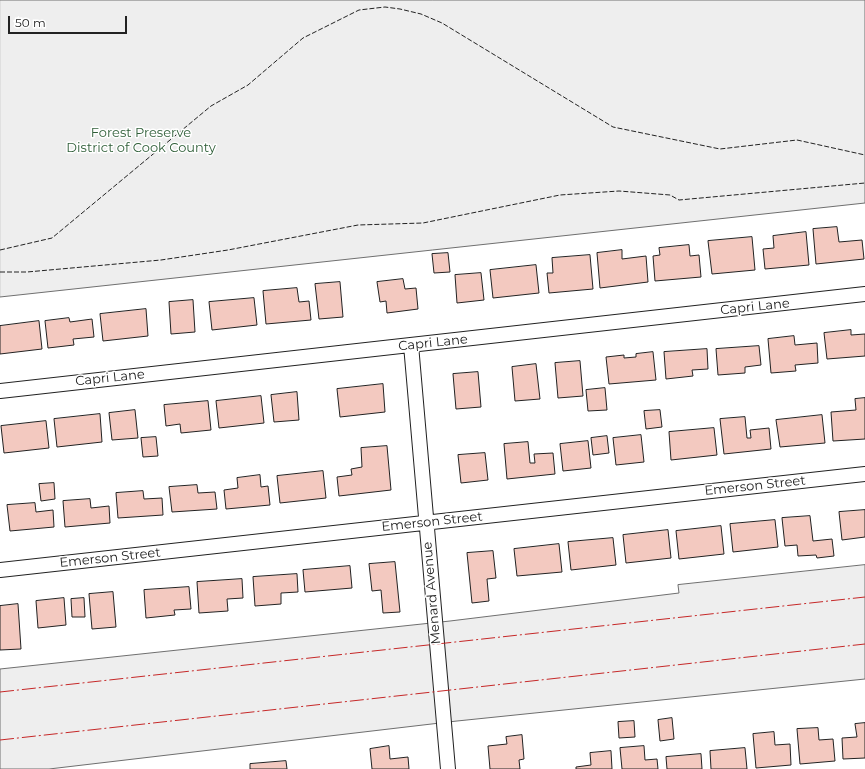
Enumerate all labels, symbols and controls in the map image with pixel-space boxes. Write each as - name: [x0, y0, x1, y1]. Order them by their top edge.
- scale bar: [10, 8, 129, 34]
- text: 50 m: [15, 15, 46, 30]
- park label: Forest Preserve District of Cook County: [66, 125, 216, 156]
- street label: Capri Lane: [720, 296, 790, 318]
- street label: Capri Lane: [398, 332, 468, 354]
- street label: Capri Lane: [75, 367, 145, 389]
- street label: Emerson Street: [704, 473, 806, 499]
- street label: Emerson Street: [381, 509, 483, 535]
- street label: Menard Avenue: [420, 541, 444, 645]
- street label: Emerson Street: [59, 545, 161, 571]

